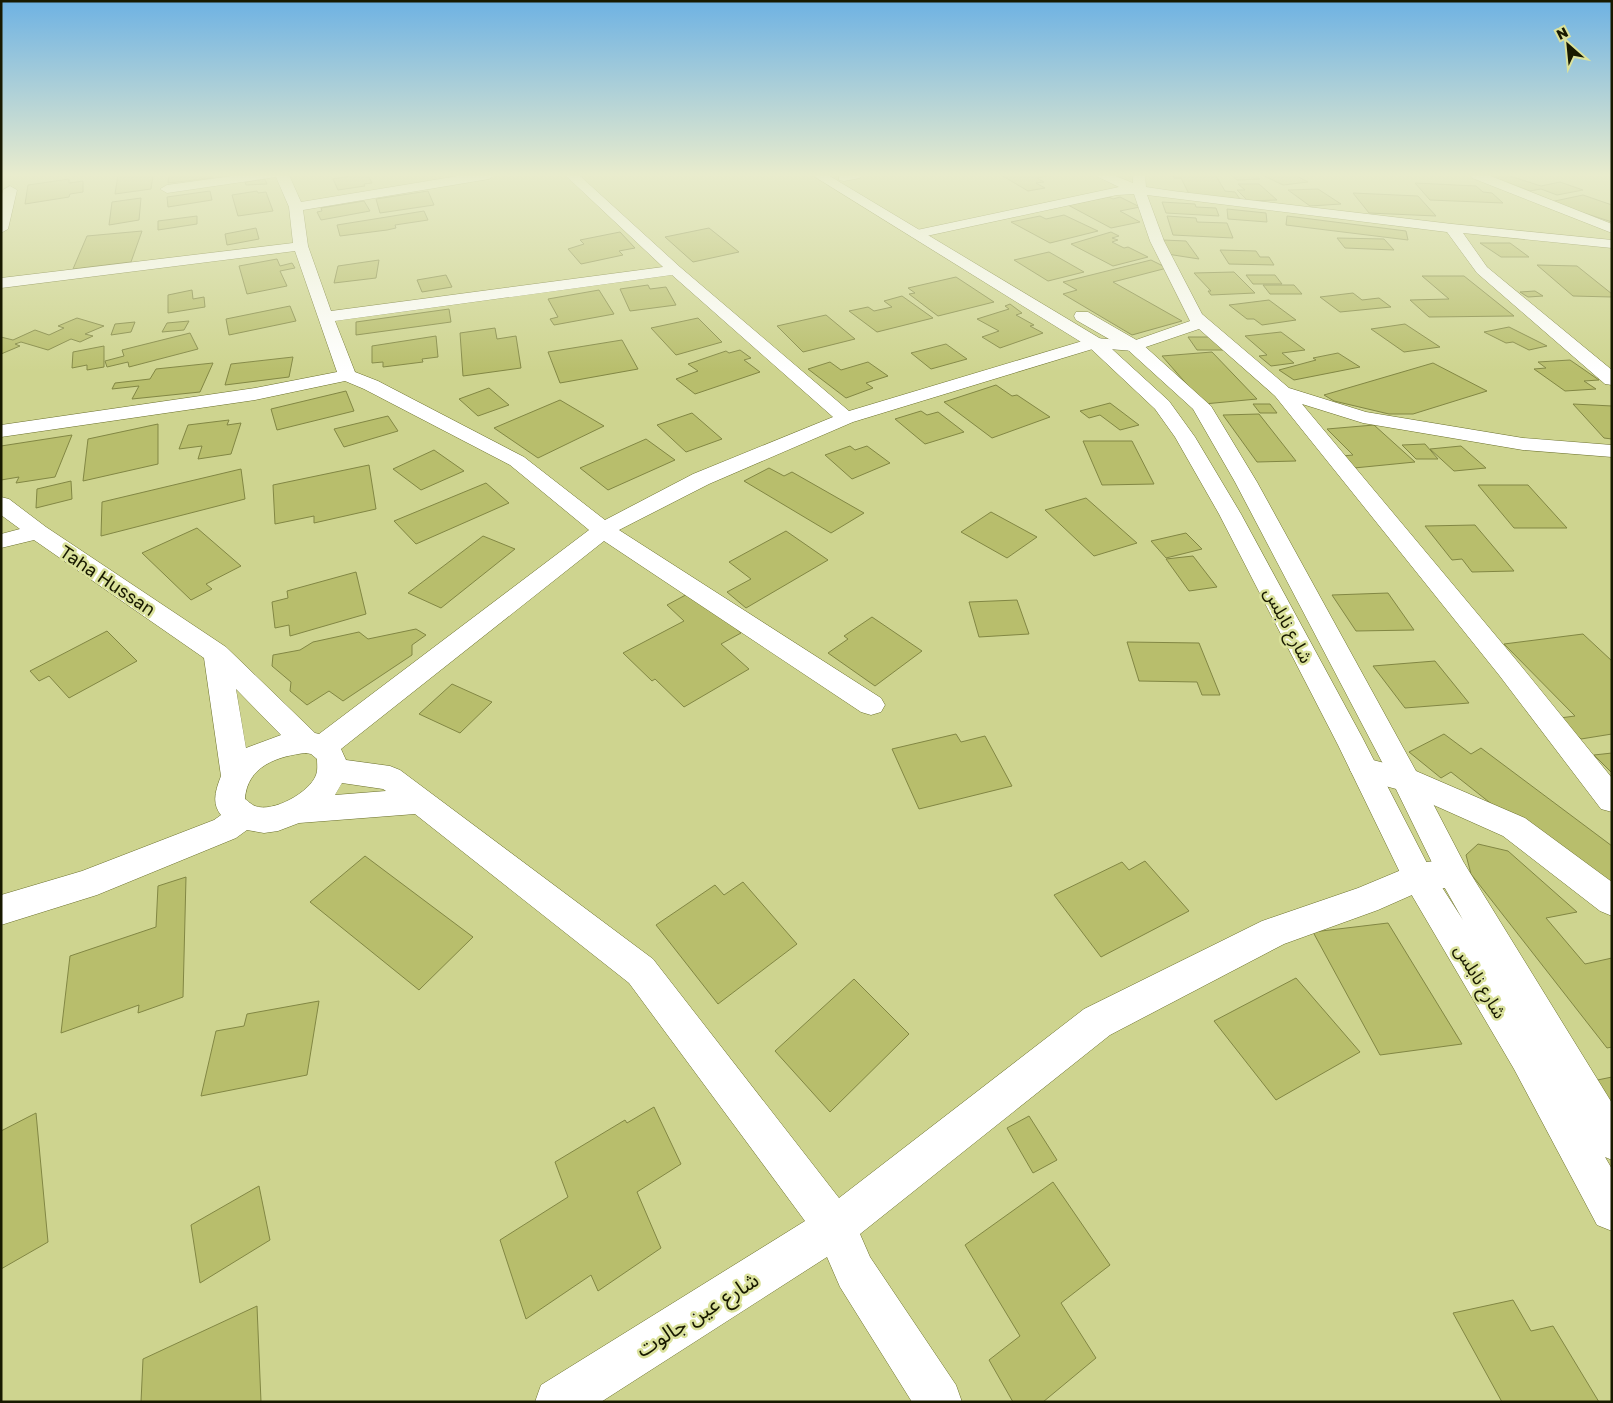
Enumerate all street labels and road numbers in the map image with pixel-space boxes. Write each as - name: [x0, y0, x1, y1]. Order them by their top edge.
- street label: Taha Hussan: [56, 540, 160, 620]
- street label: شارع نابلس: [1256, 583, 1318, 669]
- street label: شارع نابلس: [1447, 940, 1512, 1024]
- street label: شارع عين جالوت: [631, 1266, 765, 1365]

